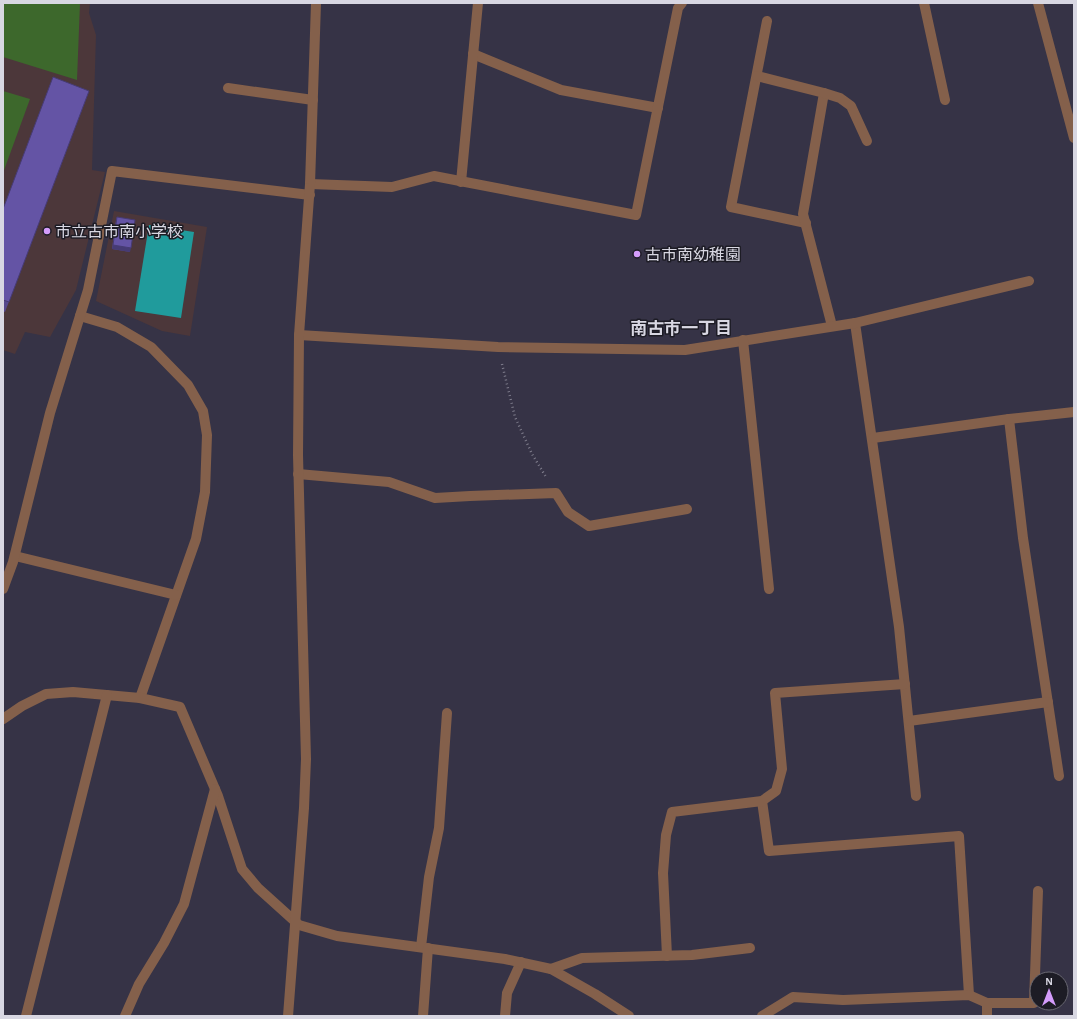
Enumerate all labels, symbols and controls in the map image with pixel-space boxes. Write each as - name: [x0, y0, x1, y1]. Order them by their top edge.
- place label: 市立古市南小学校: [55, 223, 183, 240]
- marker: 市立古市南小学校: [42, 226, 52, 236]
- place label: 古市南幼稚園: [645, 246, 741, 263]
- marker: 古市南幼稚園: [632, 249, 642, 259]
- district label: 南古市一丁目: [630, 320, 732, 337]
- north arrow: [1029, 971, 1069, 1011]
- text: N: [1045, 976, 1053, 987]

